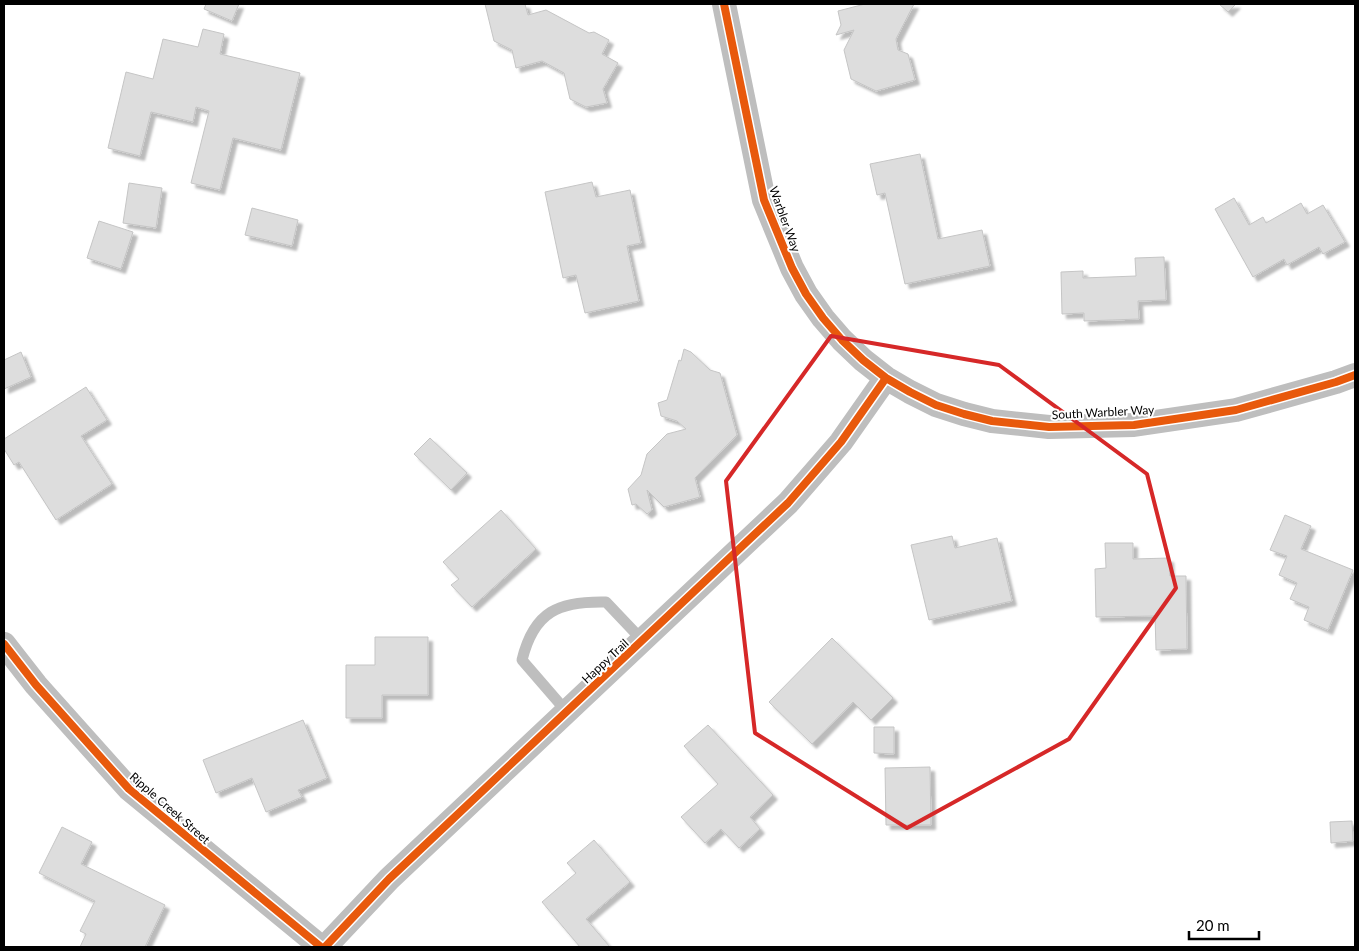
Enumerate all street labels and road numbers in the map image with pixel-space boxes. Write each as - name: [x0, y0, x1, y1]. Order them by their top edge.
- street label: Warbler Way: [766, 184, 804, 255]
- street label: South Warbler Way: [1051, 402, 1155, 422]
- street label: Happy Trail: [578, 636, 632, 686]
- street label: Ripple Creek Street: [127, 769, 214, 847]

